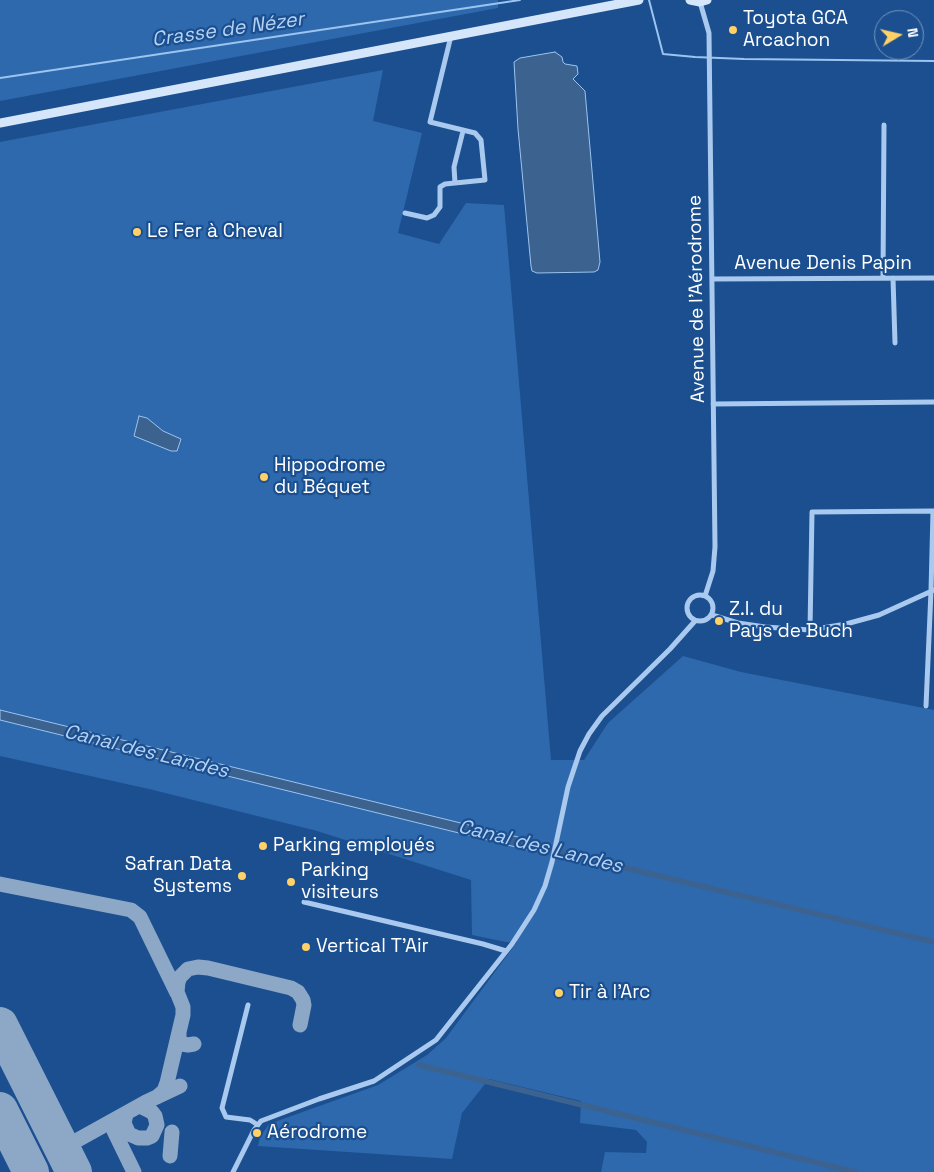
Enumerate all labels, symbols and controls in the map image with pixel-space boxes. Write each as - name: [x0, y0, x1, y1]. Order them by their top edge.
- water label: Crasse de Nézer: [150, 7, 306, 53]
- place label: Toyota GCA Arcachon: [743, 8, 848, 52]
- north arrow: [874, 10, 924, 60]
- marker: Toyota GCA Arcachon: [727, 24, 739, 36]
- text: N: [903, 27, 922, 39]
- street label: Avenue de l'Aérodrome: [684, 195, 710, 403]
- place label: Le Fer à Cheval: [147, 221, 283, 243]
- marker: Le Fer à Cheval: [131, 226, 143, 238]
- street label: Avenue Denis Papin: [734, 253, 912, 275]
- place label: Hippodrome du Béquet: [274, 455, 386, 499]
- marker: Hippodrome du Béquet: [258, 471, 270, 483]
- place label: Z.I. du Pays de Buch: [729, 599, 853, 643]
- marker: Z.I. du Pays de Buch: [713, 615, 725, 627]
- water label: Canal des Landes: [61, 720, 231, 784]
- water label: Canal des Landes: [455, 815, 625, 879]
- place label: Parking employés: [273, 835, 435, 857]
- marker: Parking employés: [257, 840, 269, 852]
- place label: Safran Data Systems: [125, 854, 232, 898]
- place label: Parking visiteurs: [301, 860, 379, 904]
- marker: Safran Data Systems: [236, 870, 248, 882]
- marker: Parking visiteurs: [285, 876, 297, 888]
- place label: Vertical T'Air: [316, 936, 429, 958]
- marker: Vertical T'Air: [300, 941, 312, 953]
- place label: Tir à l'Arc: [569, 982, 650, 1004]
- marker: Tir à l'Arc: [553, 987, 565, 999]
- place label: Aérodrome: [267, 1122, 367, 1144]
- marker: Aérodrome: [251, 1127, 263, 1139]

